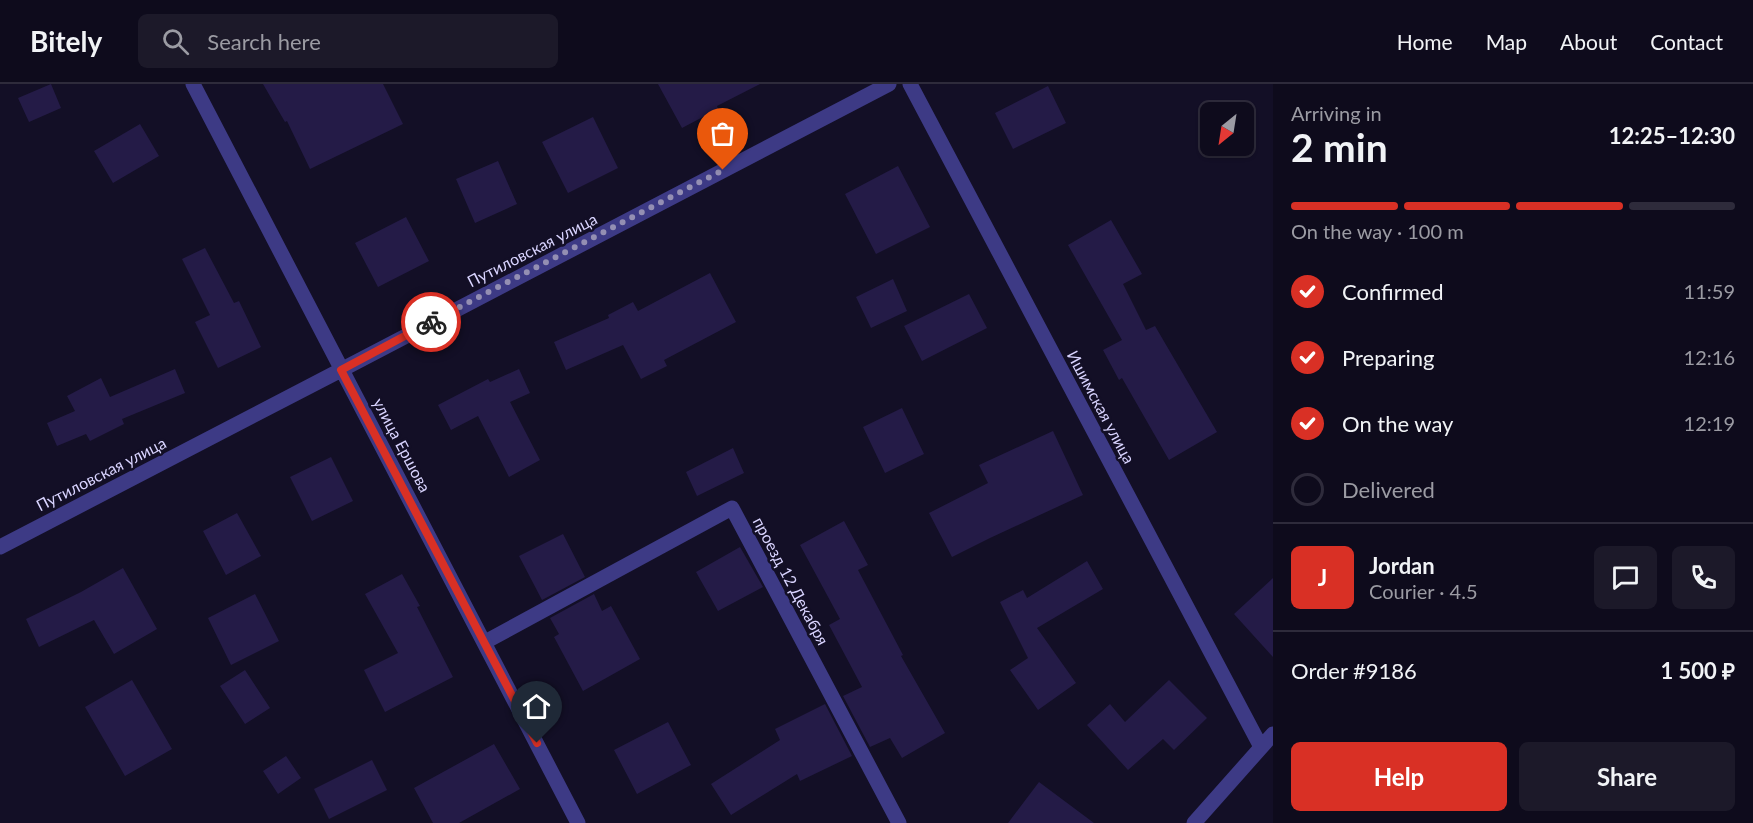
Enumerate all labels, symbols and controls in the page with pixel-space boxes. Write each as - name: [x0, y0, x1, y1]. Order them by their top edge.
- search box: [138, 14, 558, 68]
- text: Bitely: [30, 24, 102, 58]
- icon: search: [159, 25, 192, 58]
- text: Search here: [207, 28, 321, 55]
- text: Home: [1397, 29, 1453, 54]
- text: Map: [1486, 29, 1527, 54]
- text: About: [1560, 29, 1617, 54]
- text: Contact: [1650, 29, 1723, 54]
- text: Arriving in: [1291, 101, 1382, 125]
- north arrow: [1200, 102, 1254, 156]
- map controls: [1200, 102, 1254, 156]
- pin: [697, 108, 748, 170]
- icon: bag: [706, 117, 739, 150]
- text: 12:25–12:30: [1609, 122, 1735, 149]
- text: 2 min: [1291, 124, 1388, 170]
- street label: Путиловская улица: [464, 209, 600, 290]
- text: On the way · 100 m: [1291, 219, 1464, 243]
- icon: check: [1291, 275, 1324, 308]
- text: Confirmed: [1342, 278, 1444, 305]
- text: 11:59: [1684, 279, 1735, 303]
- courier: [401, 292, 461, 352]
- icon: bike: [415, 306, 448, 339]
- icon: check: [1291, 341, 1324, 374]
- text: Preparing: [1342, 344, 1434, 371]
- text: 12:16: [1684, 345, 1735, 369]
- street label: Ишимская улица: [1064, 347, 1139, 467]
- street label: улица Ершова: [370, 394, 435, 495]
- icon: check: [1291, 407, 1324, 440]
- text: On the way: [1342, 410, 1453, 437]
- text: 12:19: [1684, 411, 1735, 435]
- street label: Путиловская улица: [33, 433, 169, 514]
- text: Delivered: [1342, 476, 1435, 503]
- street label: проезд 12 Декабря: [750, 514, 833, 648]
- button: chat: [1594, 546, 1657, 609]
- button: phone: [1672, 546, 1735, 609]
- text: Jordan: [1369, 552, 1435, 579]
- text: J: [1318, 564, 1327, 591]
- text: Courier · 4.5: [1369, 579, 1478, 603]
- text: Order #9186: [1291, 657, 1417, 684]
- text: 1 500 ₽: [1660, 657, 1735, 684]
- pin: [511, 681, 562, 743]
- icon: home: [520, 690, 553, 723]
- button: Help: [1291, 742, 1507, 811]
- button: Share: [1519, 742, 1735, 811]

